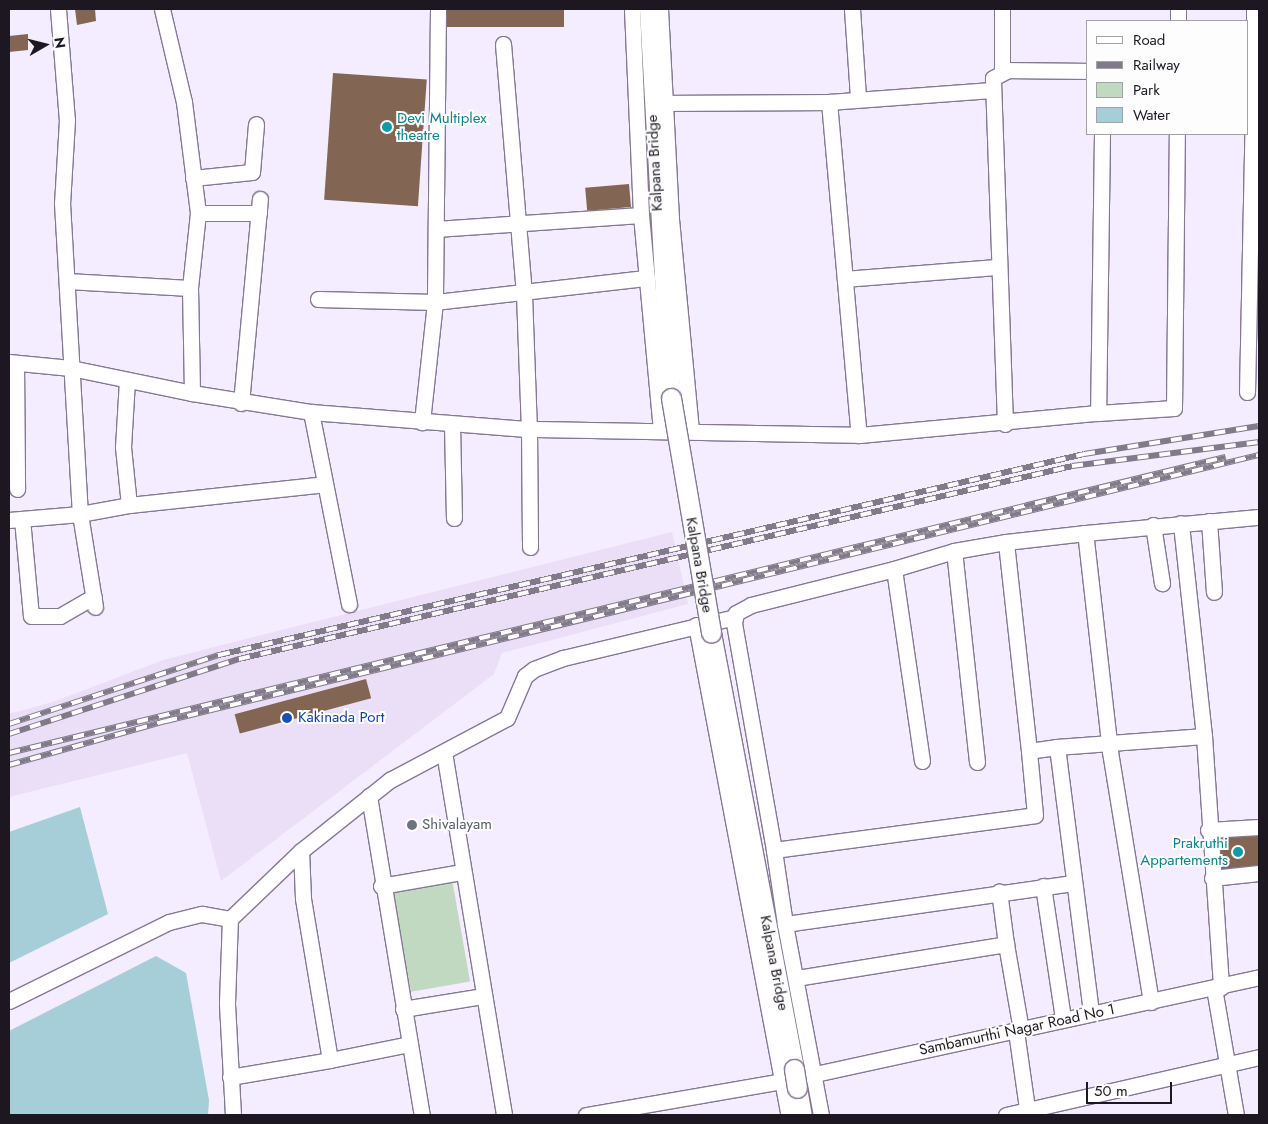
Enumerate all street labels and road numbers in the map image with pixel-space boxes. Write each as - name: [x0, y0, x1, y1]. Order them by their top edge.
- street label: Kalpana Bridge: [643, 114, 667, 212]
- street label: Kalpana Bridge: [682, 516, 716, 614]
- street label: Kalpana Bridge: [756, 914, 792, 1012]
- street label: Sambamurthi Nagar Road No 1: [917, 1000, 1117, 1060]

